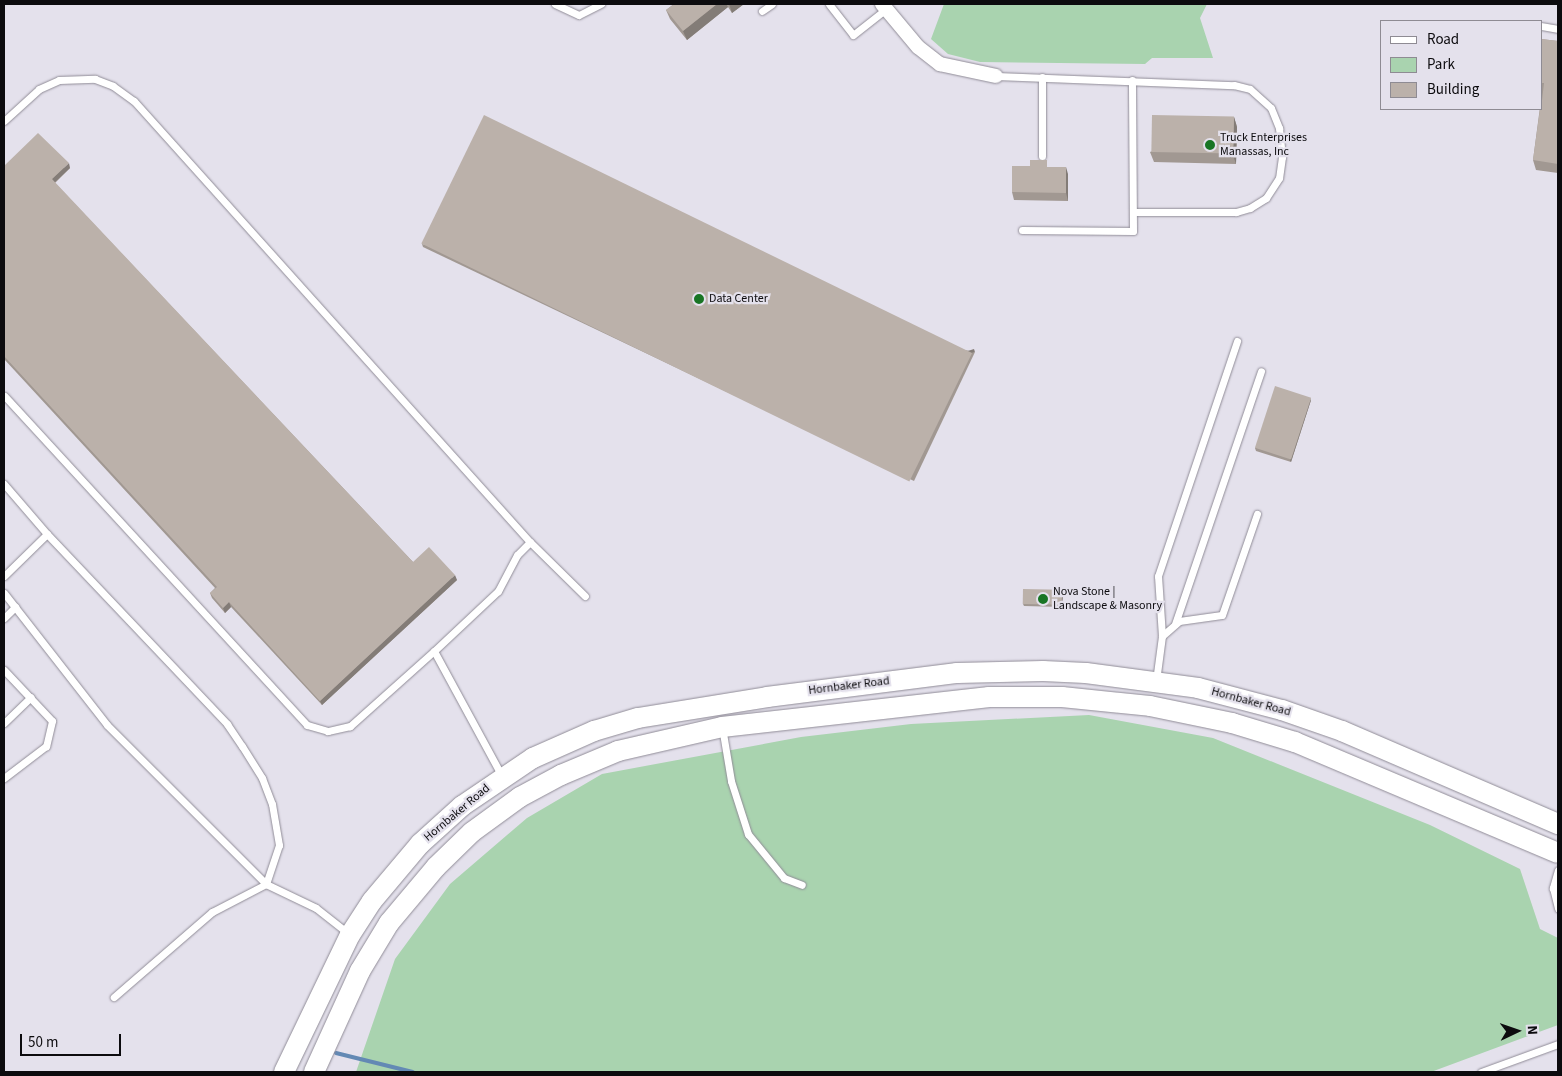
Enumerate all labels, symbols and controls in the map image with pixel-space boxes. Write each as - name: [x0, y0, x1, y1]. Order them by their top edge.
- legend: [1380, 20, 1542, 110]
- text: Road: [1427, 29, 1459, 50]
- text: Park: [1427, 54, 1455, 75]
- text: Building: [1427, 79, 1479, 100]
- place label: Truck Enterprises Manassas, Inc: [1220, 131, 1307, 159]
- marker: Truck Enterprises Manassas, Inc: [1204, 139, 1216, 151]
- place label: Data Center: [709, 292, 768, 306]
- marker: Data Center: [693, 293, 705, 305]
- place label: Nova Stone | Landscape & Masonry: [1053, 585, 1162, 613]
- marker: Nova Stone | Landscape & Masonry: [1037, 593, 1049, 605]
- street label: Hornbaker Road: [808, 674, 890, 698]
- street label: Hornbaker Road: [1210, 684, 1292, 720]
- street label: Hornbaker Road: [421, 781, 493, 845]
- north arrow: [1492, 1006, 1542, 1056]
- scale bar: [22, 1024, 124, 1056]
- text: N: [1522, 1025, 1542, 1035]
- text: 50 m: [28, 1032, 58, 1053]

